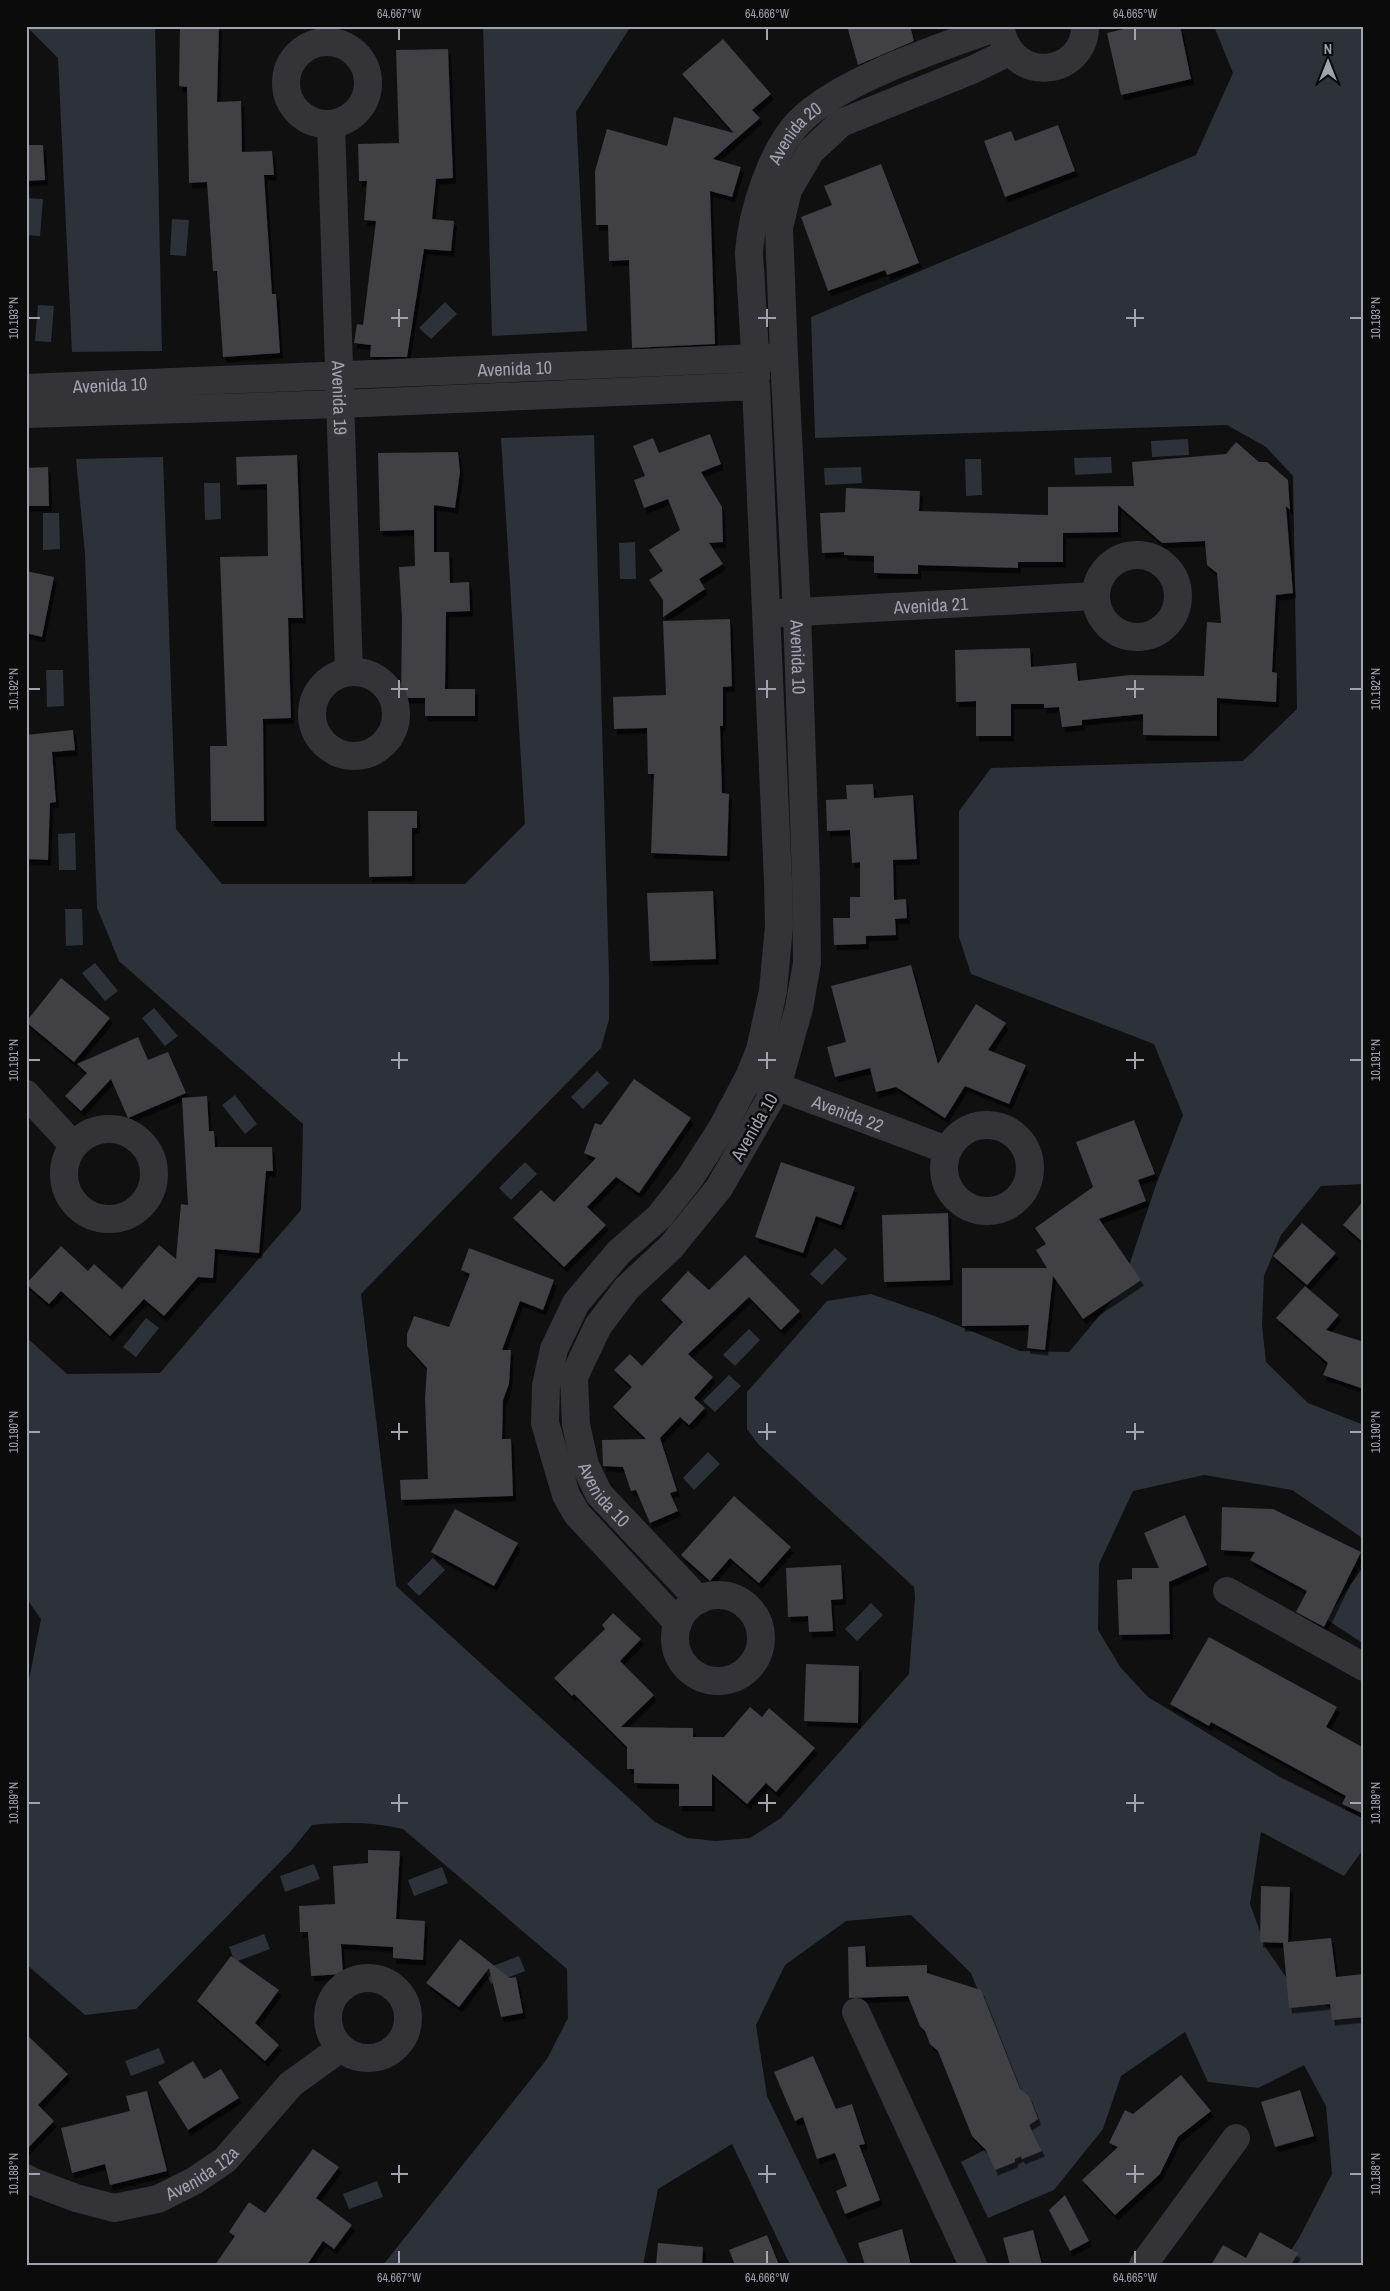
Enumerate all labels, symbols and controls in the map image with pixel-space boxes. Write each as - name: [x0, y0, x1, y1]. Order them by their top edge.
- text: 64.667°W: [377, 6, 422, 22]
- text: 64.666°W: [745, 6, 790, 22]
- text: 64.665°W: [1113, 6, 1158, 22]
- north arrow: [1302, 38, 1352, 88]
- text: N: [1324, 40, 1332, 58]
- street label: Avenida 20: [761, 95, 826, 169]
- text: 10.193°N: [6, 297, 22, 339]
- text: 10.193°N: [1368, 297, 1384, 339]
- street label: Avenida 10: [476, 354, 552, 382]
- street label: Avenida 19: [326, 359, 354, 436]
- street label: Avenida 10: [71, 371, 148, 399]
- street label: Avenida 21: [892, 590, 969, 619]
- street label: Avenida 10: [785, 618, 812, 695]
- text: 10.192°N: [6, 668, 22, 710]
- text: 10.192°N: [1368, 668, 1384, 710]
- text: 10.191°N: [6, 1039, 22, 1081]
- text: 10.191°N: [1368, 1039, 1384, 1081]
- street label: Avenida 22: [808, 1088, 887, 1138]
- street label: Avenida 10: [724, 1089, 783, 1166]
- text: 10.190°N: [6, 1411, 22, 1453]
- text: 10.190°N: [1368, 1411, 1384, 1453]
- street label: Avenida 10: [572, 1457, 636, 1532]
- text: 10.189°N: [6, 1782, 22, 1824]
- text: 10.189°N: [1368, 1782, 1384, 1824]
- street label: Avenida 12a: [160, 2141, 244, 2206]
- text: 10.188°N: [6, 2153, 22, 2195]
- text: 10.188°N: [1368, 2153, 1384, 2195]
- text: 64.667°W: [377, 2270, 422, 2286]
- text: 64.666°W: [745, 2270, 790, 2286]
- text: 64.665°W: [1113, 2270, 1158, 2286]

